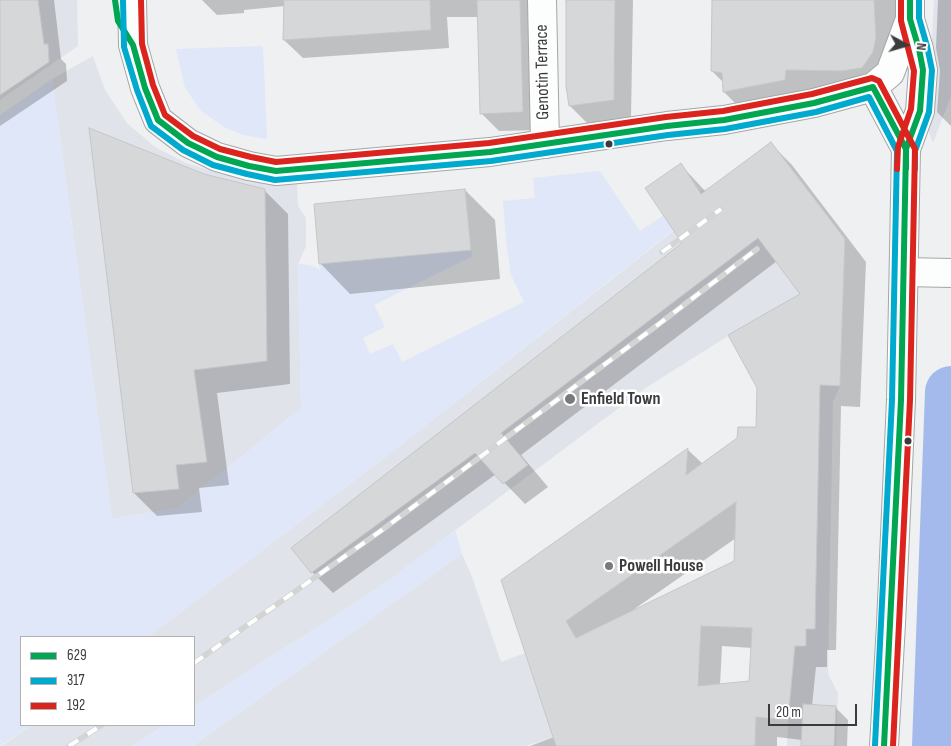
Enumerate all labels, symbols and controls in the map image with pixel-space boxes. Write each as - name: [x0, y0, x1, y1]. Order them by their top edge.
- north arrow: [881, 20, 931, 70]
- street label: Genotin Terrace: [531, 24, 555, 120]
- text: N: [913, 42, 930, 51]
- unlabelled marker: [604, 139, 614, 149]
- place label: Enfield Town: [581, 388, 661, 410]
- marker: Enfield Town: [563, 392, 577, 406]
- unlabelled marker: [903, 436, 913, 446]
- place label: Powell House: [619, 555, 703, 577]
- marker: Powell House: [603, 560, 615, 572]
- legend: [20, 636, 195, 726]
- text: 629: [67, 646, 87, 665]
- text: 317: [67, 671, 85, 690]
- scale bar: [771, 694, 860, 726]
- text: 192: [67, 696, 85, 715]
- text: 20 m: [776, 703, 801, 722]

